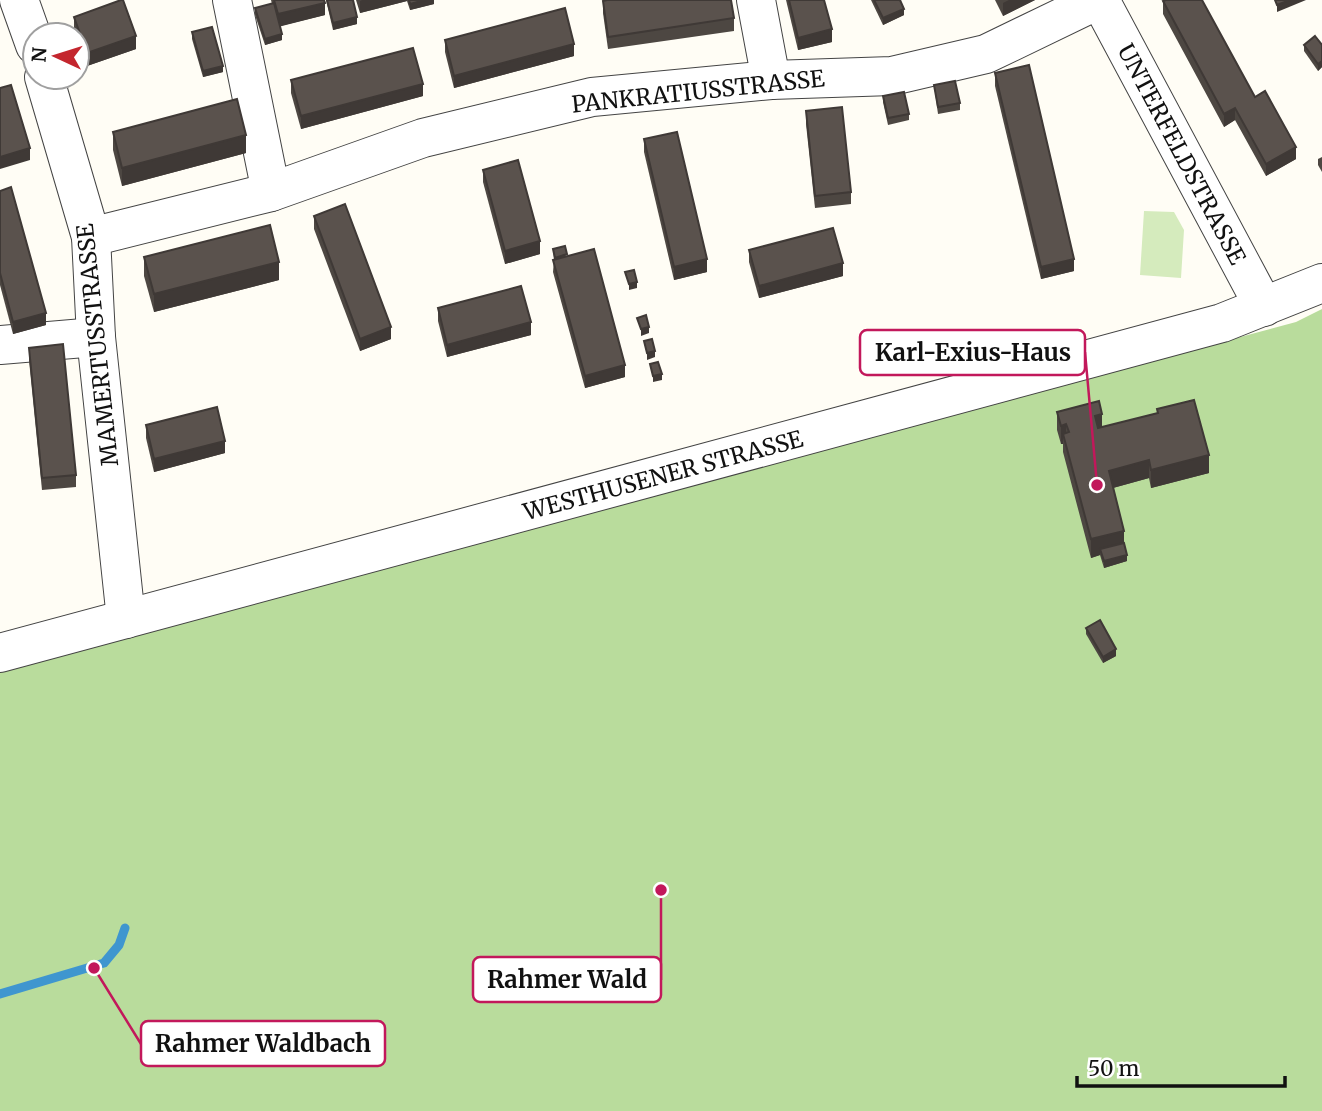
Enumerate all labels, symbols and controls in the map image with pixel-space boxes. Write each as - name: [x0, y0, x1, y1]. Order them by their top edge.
- north arrow: [21, 21, 91, 91]
- street label: UNTERFELDSTRASSE: [1112, 39, 1253, 270]
- text: N: [27, 46, 52, 63]
- street label: PANKRATIUSSTRASSE: [570, 63, 826, 119]
- street label: MAMERTUSSTRASSE: [70, 222, 124, 468]
- callout: Karl-Exius-Haus: [860, 330, 1085, 375]
- text: Karl-Exius-Haus: [875, 337, 1071, 368]
- street label: WESTHUSENER STRASSE: [519, 424, 806, 527]
- callout: Rahmer Wald: [473, 957, 661, 1002]
- text: Rahmer Wald: [487, 964, 647, 995]
- callout: Rahmer Waldbach: [141, 1021, 385, 1066]
- text: Rahmer Waldbach: [155, 1028, 371, 1059]
- scale bar: [1077, 1044, 1285, 1088]
- text: 50 m: [1088, 1055, 1139, 1082]

